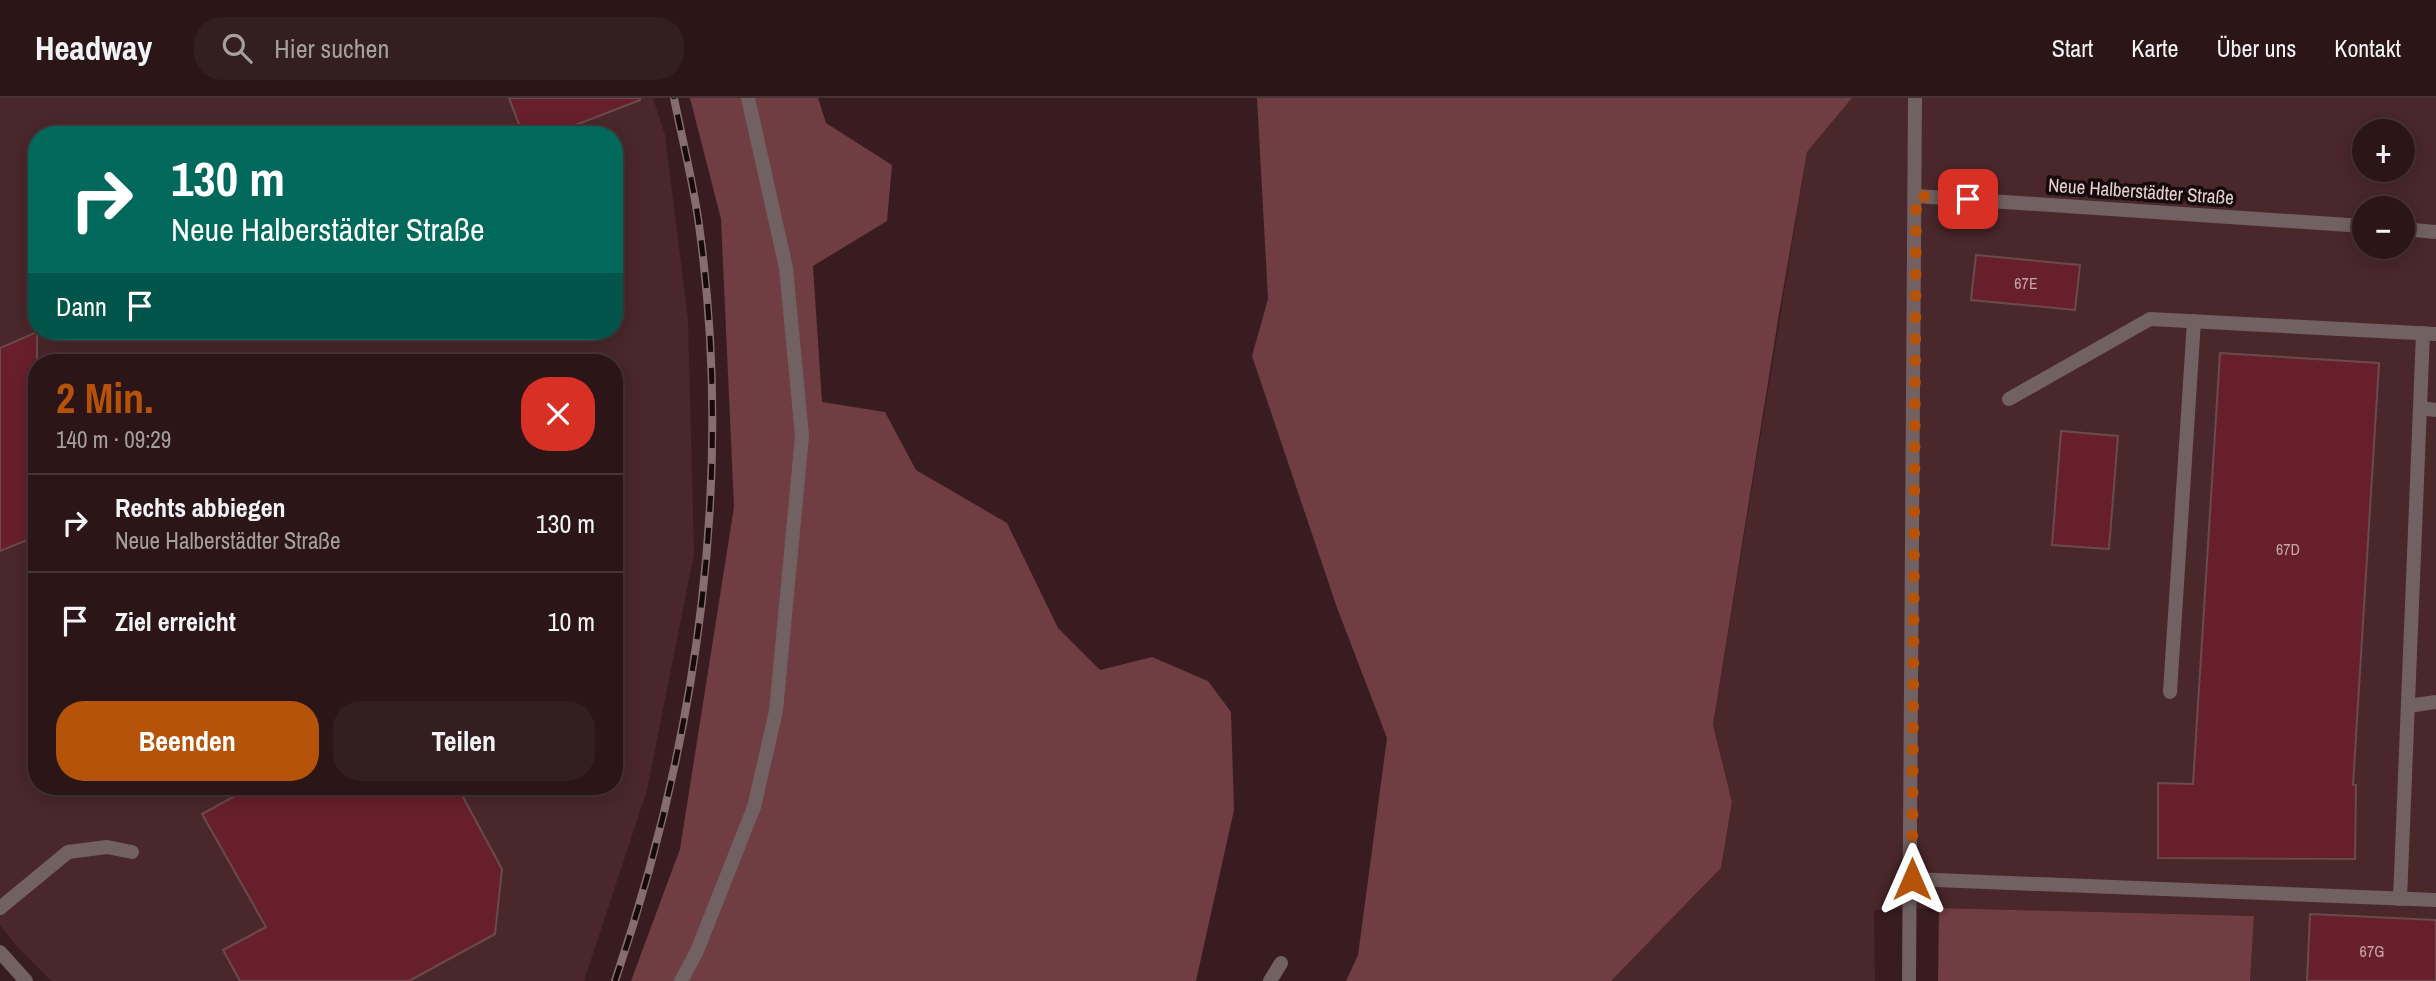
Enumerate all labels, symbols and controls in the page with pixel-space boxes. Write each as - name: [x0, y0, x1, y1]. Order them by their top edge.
- search box: [194, 17, 684, 80]
- text: Headway: [35, 26, 152, 70]
- icon: search: [218, 29, 256, 67]
- text: Hier suchen: [274, 31, 389, 66]
- text: Start: [2052, 32, 2093, 64]
- text: Karte: [2131, 32, 2178, 64]
- text: Über uns: [2216, 32, 2296, 64]
- text: Kontakt: [2334, 32, 2401, 64]
- map controls: [2352, 119, 2415, 259]
- button: +: [2352, 119, 2415, 182]
- text: 130 m: [171, 145, 285, 211]
- icon: right: [56, 154, 147, 245]
- pin: [1938, 169, 1998, 229]
- street label: Neue Halberstädter Straße: [2047, 172, 2235, 210]
- icon: arrive: [1949, 180, 1987, 218]
- button: −: [2352, 196, 2415, 259]
- text: Neue Halberstädter Straße: [171, 208, 485, 251]
- house number: 67E: [2014, 272, 2038, 294]
- icon: arrive: [121, 287, 159, 325]
- text: Dann: [56, 289, 107, 324]
- text: 2 Min.: [56, 370, 154, 426]
- button: close: [521, 377, 595, 451]
- text: 140 m · 09:29: [56, 424, 171, 455]
- text: Rechts abbiegen: [115, 490, 286, 525]
- icon: right: [56, 504, 94, 542]
- text: 130 m: [536, 506, 595, 541]
- text: Neue Halberstädter Straße: [115, 525, 340, 556]
- house number: 67D: [2276, 538, 2300, 560]
- icon: arrive: [56, 602, 94, 640]
- text: Ziel erreicht: [115, 604, 236, 639]
- text: 10 m: [548, 604, 595, 639]
- button: Beenden: [56, 701, 319, 781]
- button: Teilen: [333, 701, 595, 781]
- position arrow: [1875, 842, 1949, 916]
- house number: 67G: [2360, 940, 2384, 962]

